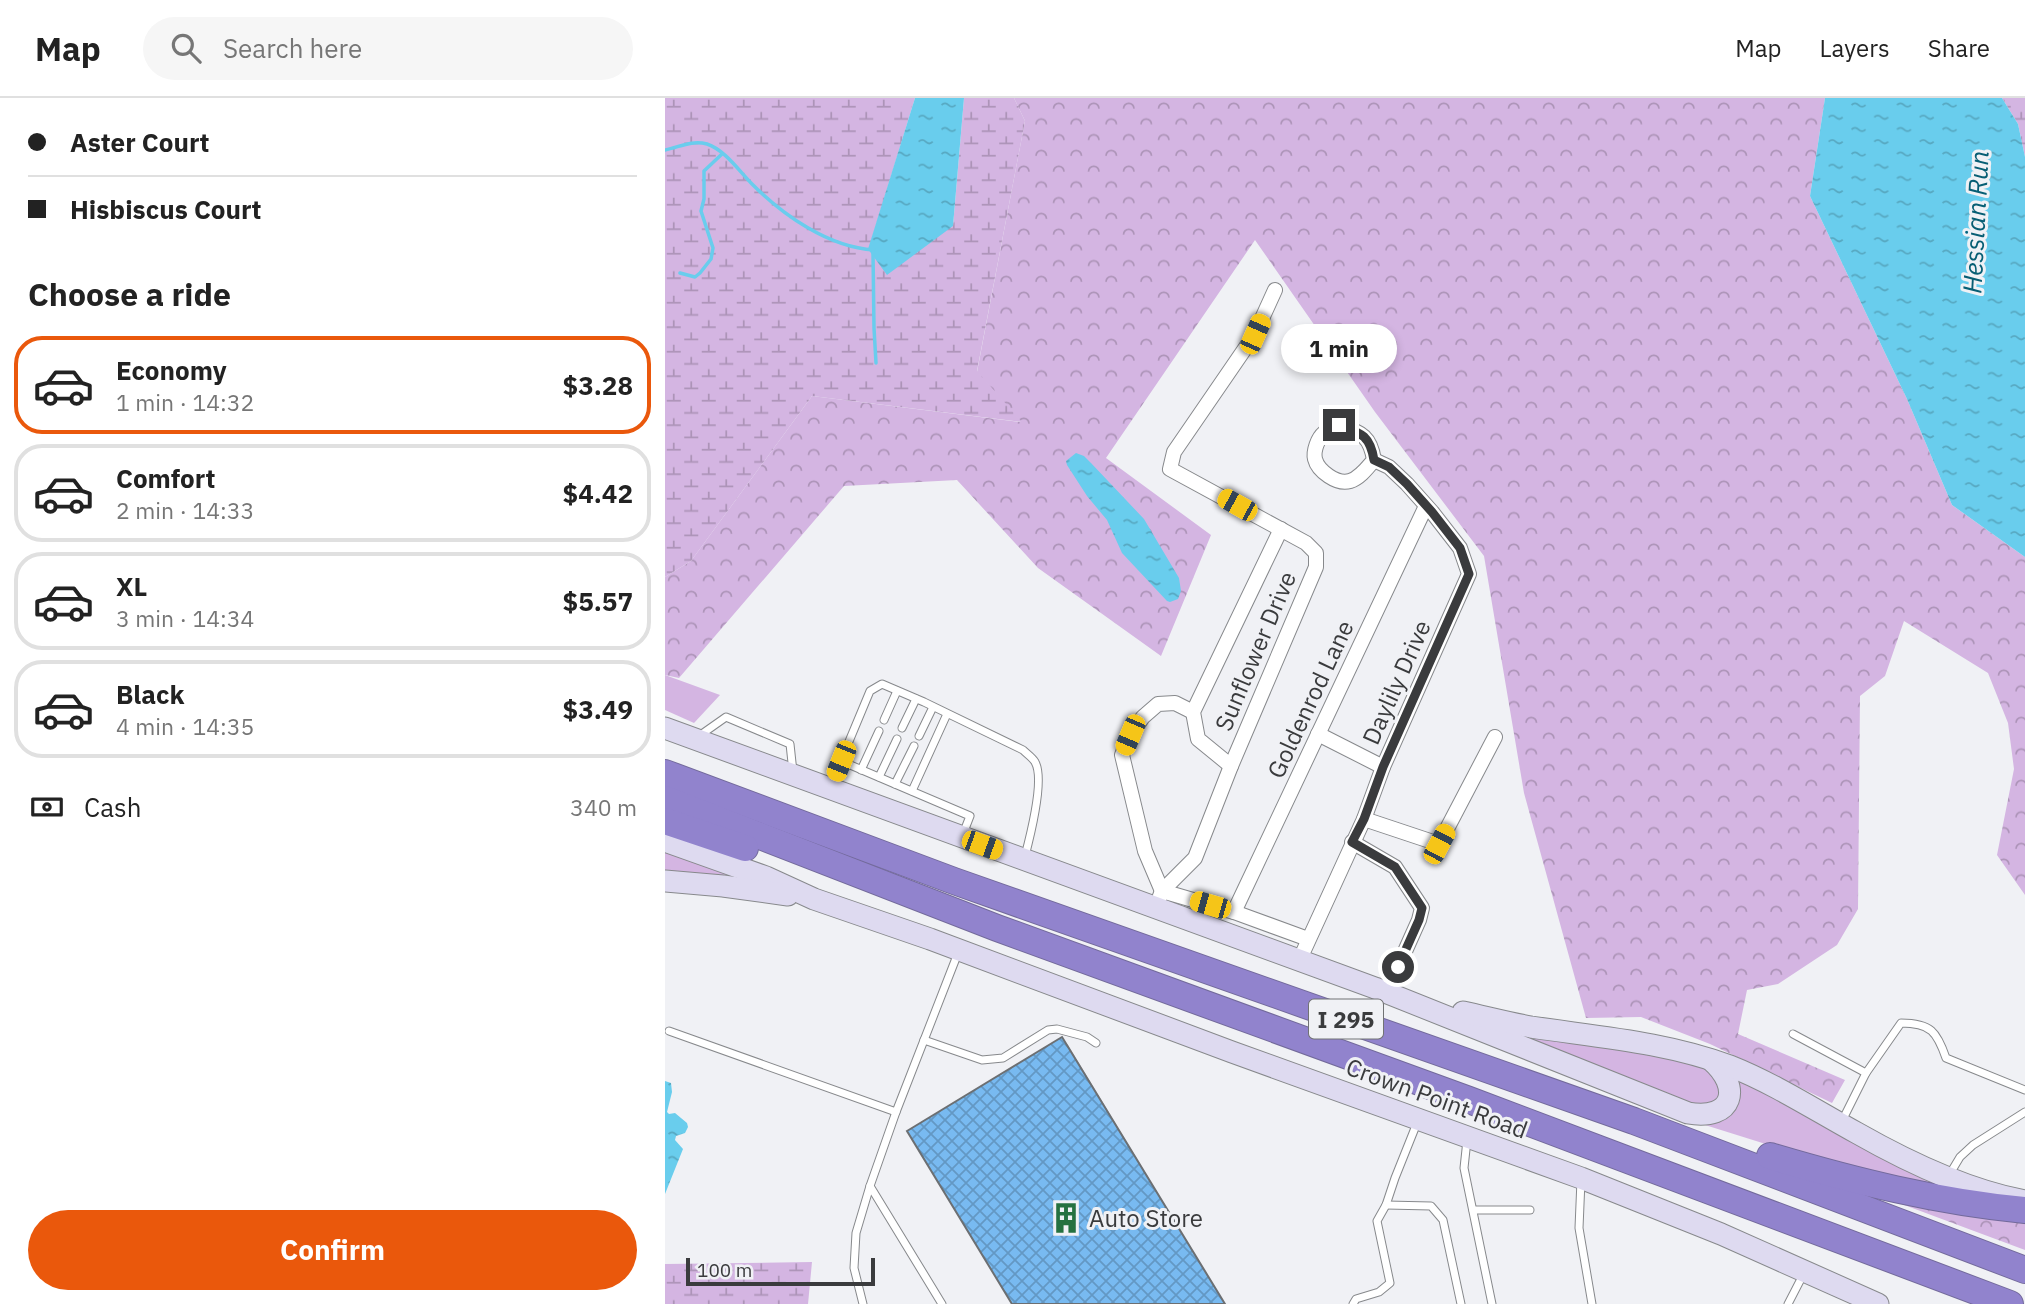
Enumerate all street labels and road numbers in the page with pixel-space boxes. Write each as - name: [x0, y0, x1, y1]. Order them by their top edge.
- street label: Sunflower Drive: [1207, 566, 1303, 736]
- street label: Goldenrod Lane: [1259, 615, 1361, 783]
- street label: Daylily Drive: [1354, 615, 1438, 749]
- road number: I 295: [1309, 1000, 1383, 1038]
- street label: Crown Point Road: [1342, 1050, 1532, 1146]

